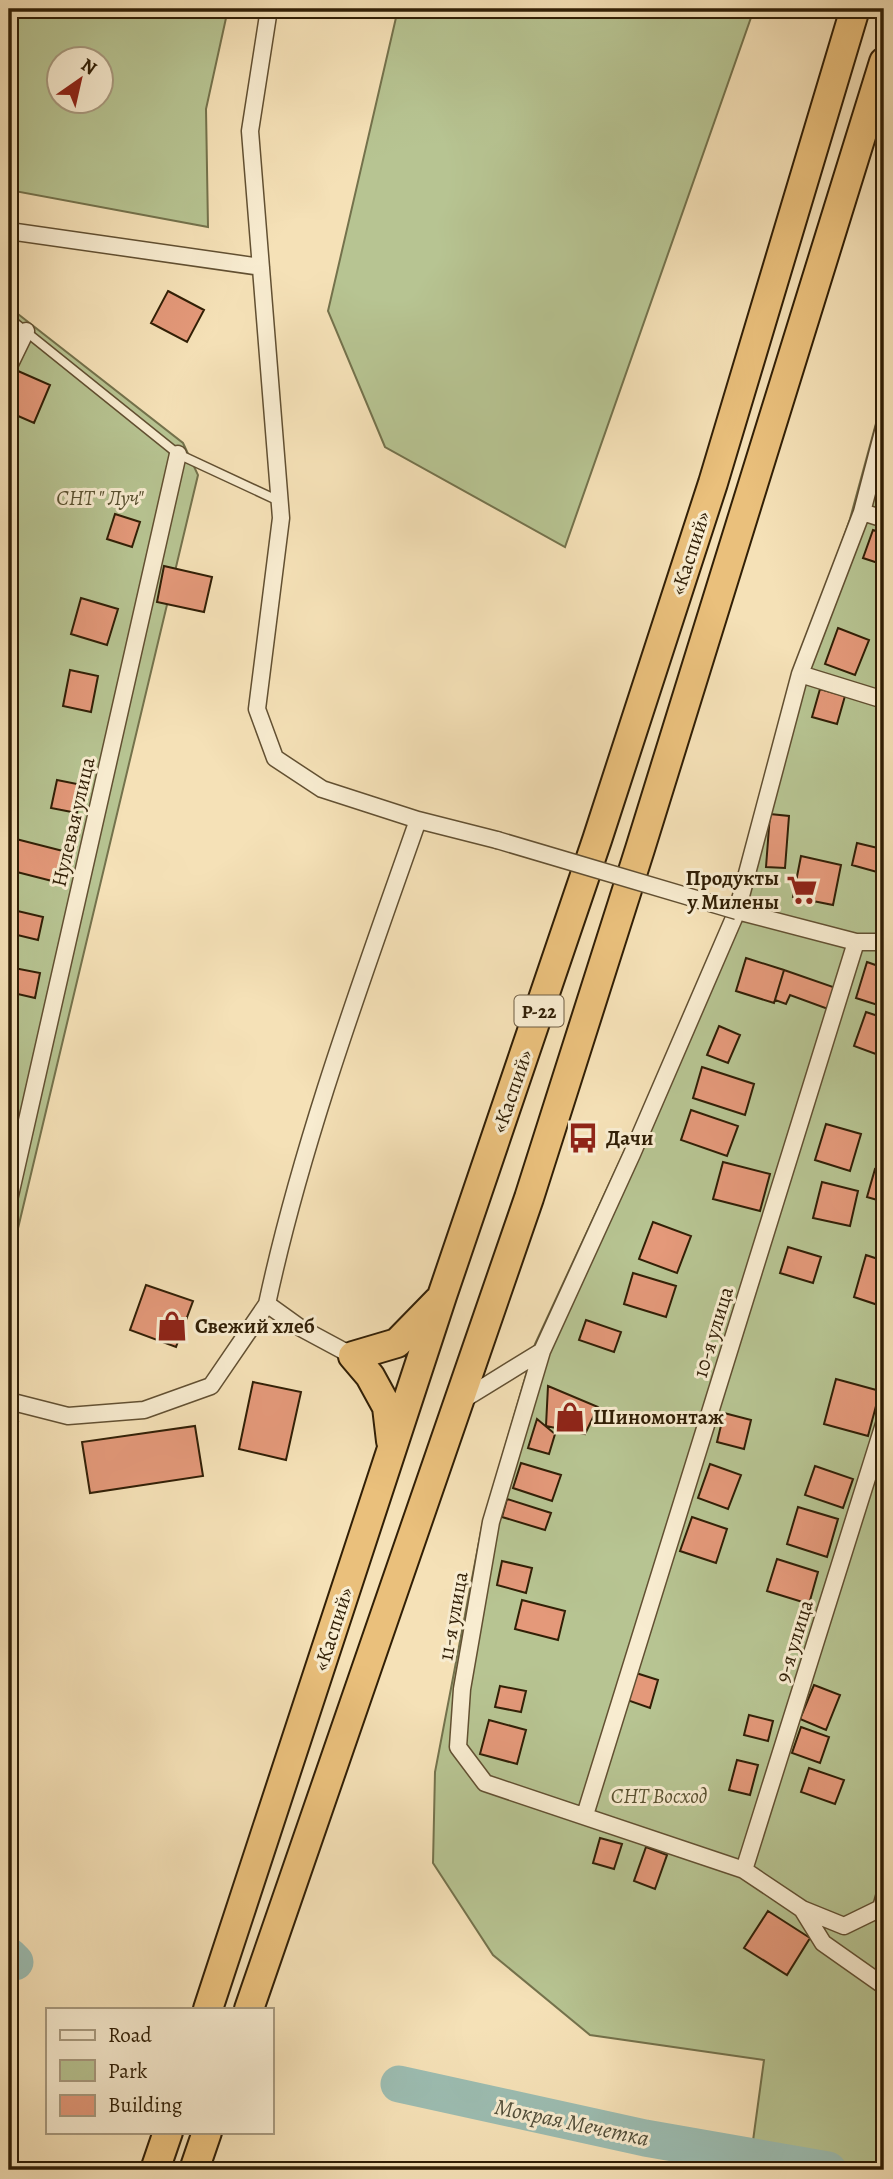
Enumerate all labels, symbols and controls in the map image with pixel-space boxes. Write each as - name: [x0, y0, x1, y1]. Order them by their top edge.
- north arrow: [46, 46, 116, 116]
- text: N: [76, 52, 102, 81]
- park label: СНТ " Луч": [56, 484, 145, 512]
- street label: «Каспий»: [663, 508, 717, 598]
- street label: Нулевая улица: [44, 754, 102, 890]
- place label: Продукты у Милены: [685, 864, 779, 916]
- supermarket icon: Продукты у Милены: [785, 873, 819, 907]
- road number: Р-22: [514, 995, 564, 1026]
- street label: «Каспий»: [485, 1046, 539, 1136]
- bus stop icon: Дачи: [566, 1121, 600, 1155]
- place label: Дачи: [606, 1124, 653, 1152]
- street label: 10-я улица: [686, 1283, 740, 1381]
- shop icon: Свежий хлеб: [155, 1309, 189, 1343]
- place label: Свежий хлеб: [195, 1312, 315, 1340]
- shop icon: Шиномонтаж: [553, 1400, 587, 1434]
- place label: Шиномонтаж: [593, 1403, 724, 1431]
- street label: 11-я улица: [431, 1569, 475, 1663]
- street label: «Каспий»: [306, 1584, 360, 1674]
- street label: 9-я улица: [768, 1596, 820, 1686]
- park label: СНТ Восход: [611, 1782, 707, 1810]
- legend: [46, 2008, 273, 2134]
- text: Road: [108, 2021, 152, 2049]
- text: Park: [108, 2057, 148, 2085]
- text: Building: [108, 2091, 183, 2119]
- water label: Мокрая Мечетка: [492, 2091, 652, 2154]

